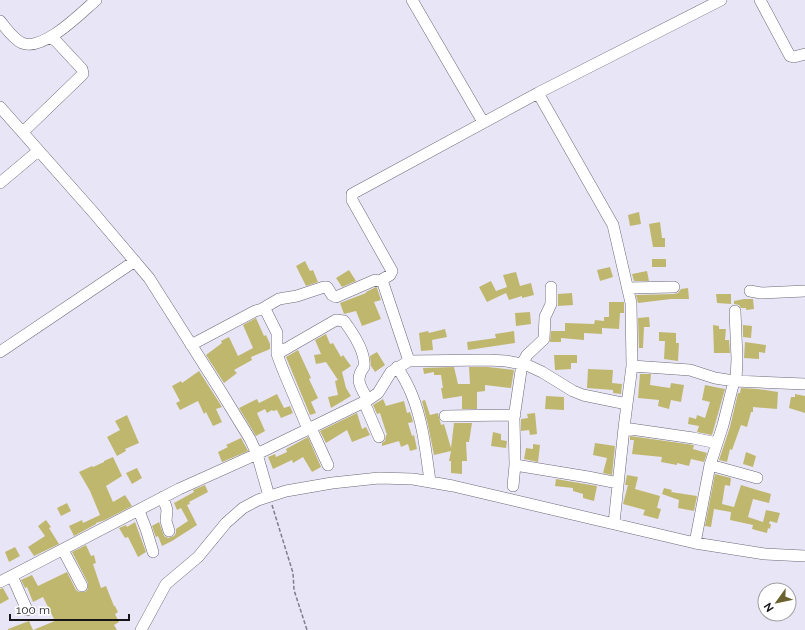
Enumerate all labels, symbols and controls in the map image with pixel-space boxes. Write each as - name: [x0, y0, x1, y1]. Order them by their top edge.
- north arrow: [757, 582, 797, 622]
- scale bar: [10, 596, 129, 622]
- text: N: [761, 600, 777, 614]
- text: 100 m: [16, 603, 50, 617]

